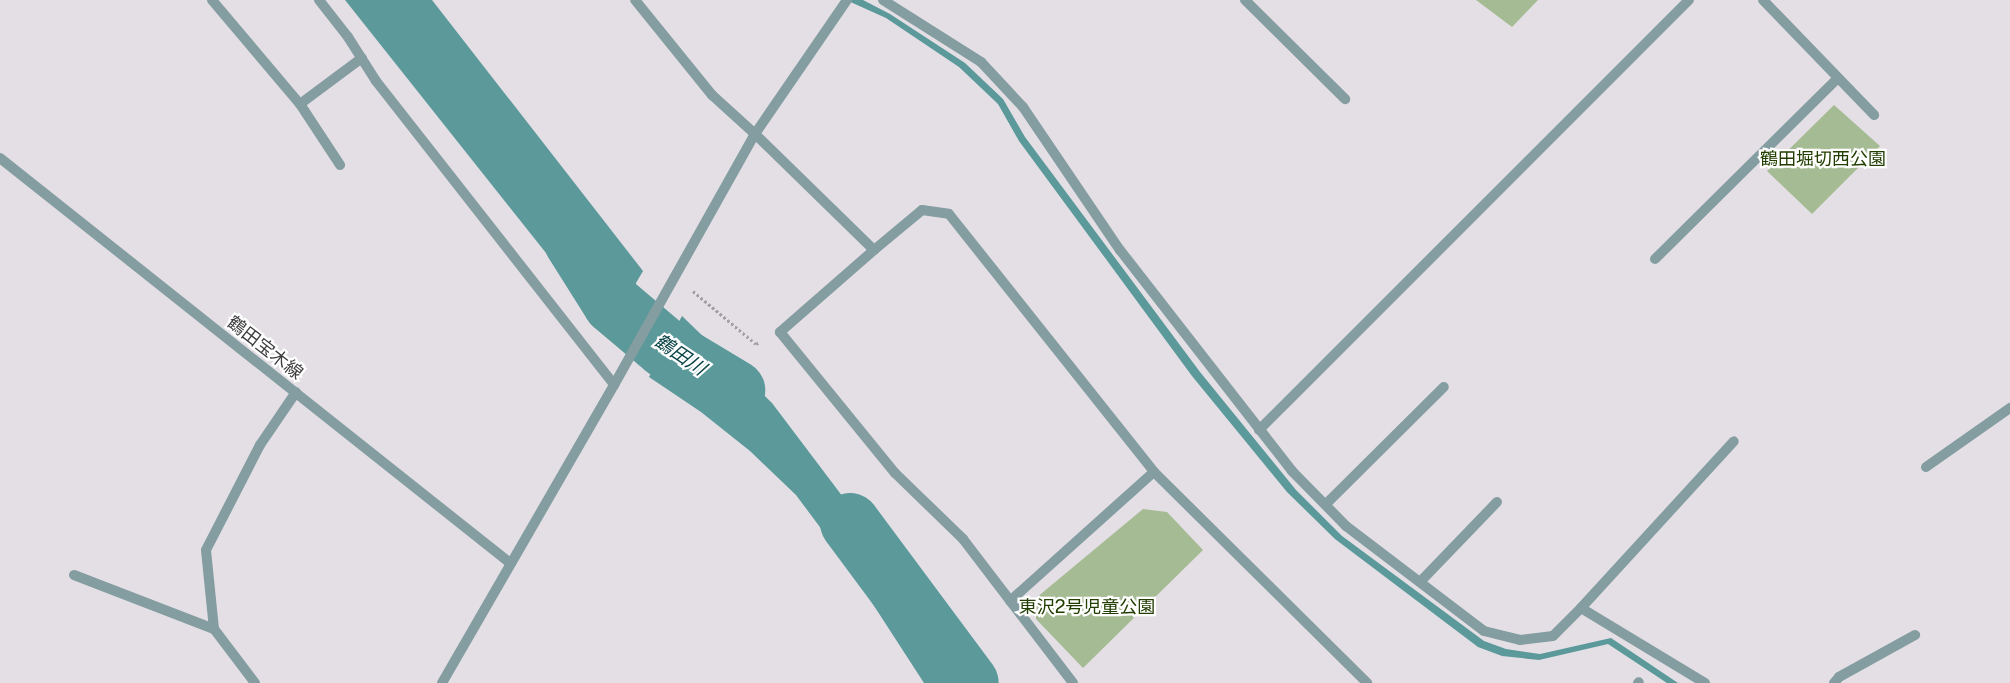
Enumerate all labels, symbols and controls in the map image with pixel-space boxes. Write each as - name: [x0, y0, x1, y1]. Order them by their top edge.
- park label: 鶴田堀切西公園: [1760, 148, 1886, 170]
- street label: 鶴田宝木線: [223, 312, 307, 384]
- water label: 鶴田川: [650, 330, 710, 380]
- park label: 東沢2号児童公園: [1019, 596, 1155, 618]

